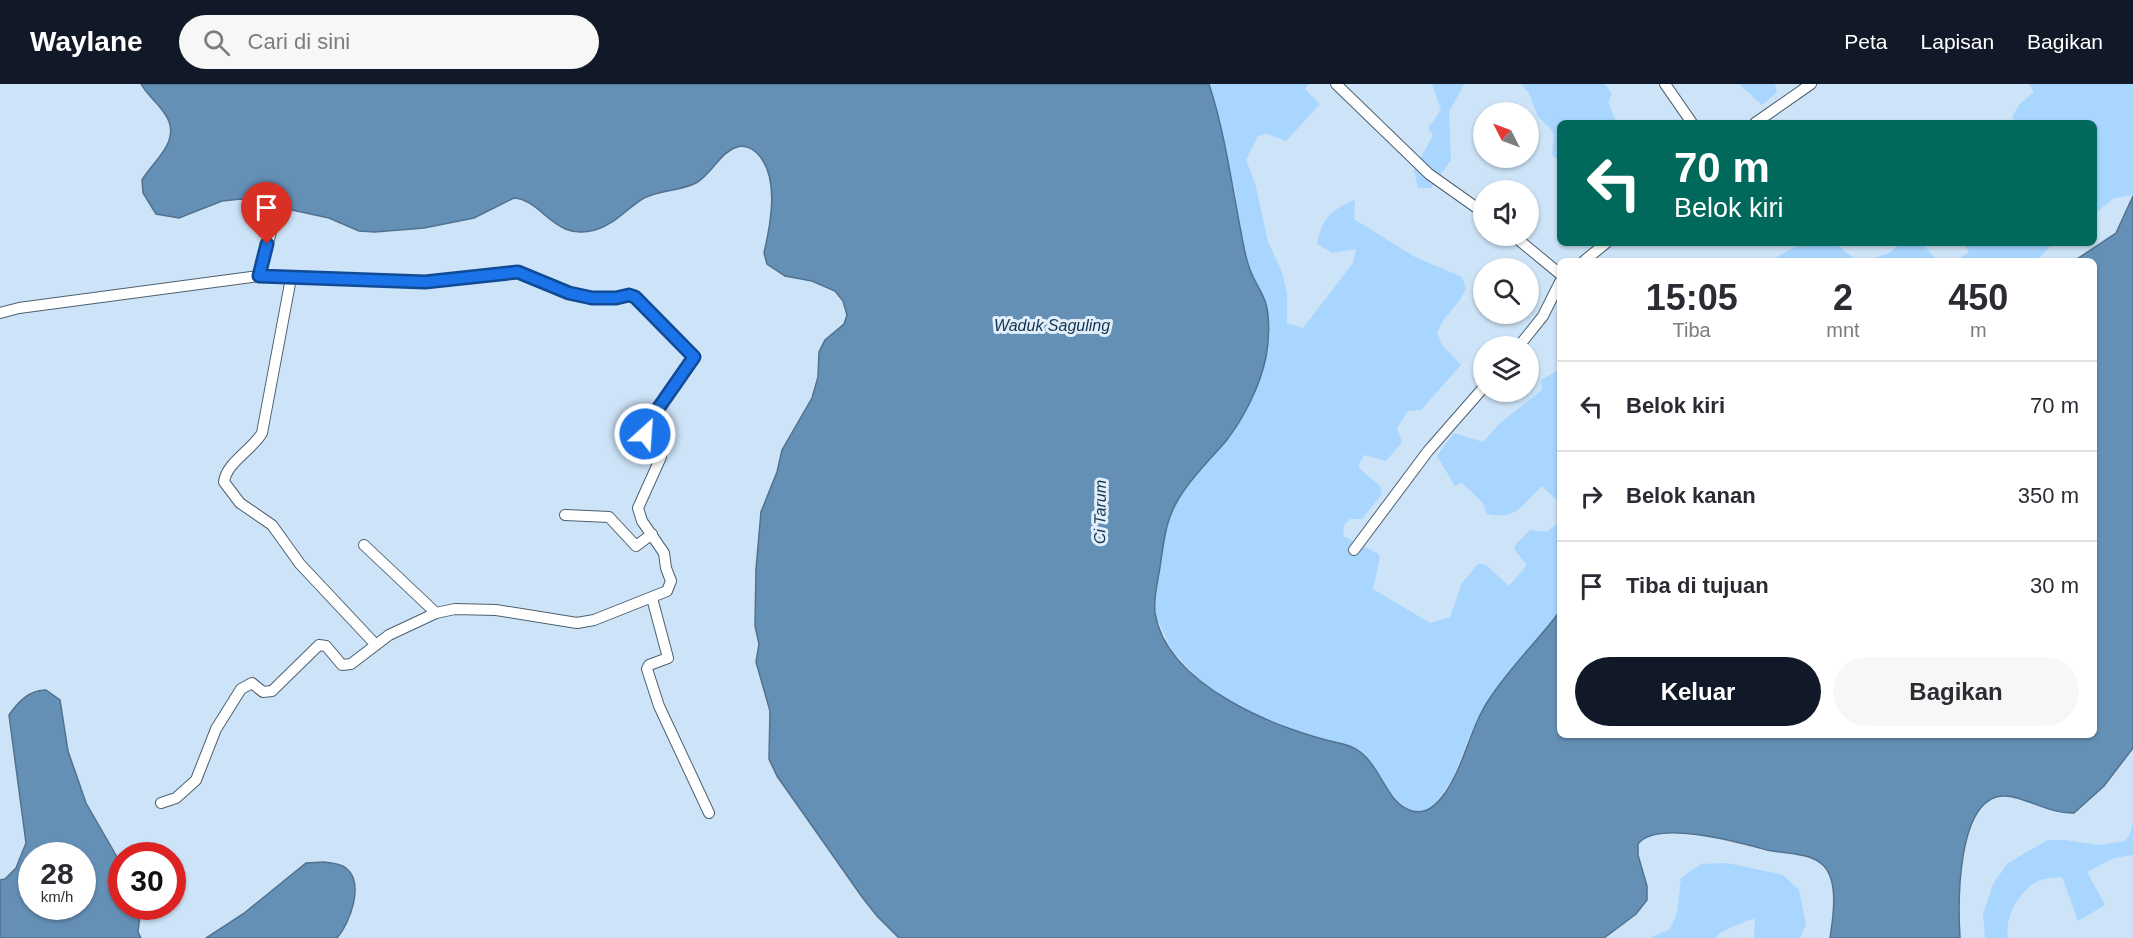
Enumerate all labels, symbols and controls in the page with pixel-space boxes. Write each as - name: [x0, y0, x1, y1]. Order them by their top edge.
- search box: [179, 15, 599, 69]
- text: Waylane: [30, 26, 143, 57]
- icon: search: [200, 26, 233, 59]
- text: Cari di sini: [248, 29, 350, 54]
- text: Peta: [1844, 30, 1888, 53]
- text: Lapisan: [1921, 30, 1994, 53]
- text: Bagikan: [2027, 30, 2103, 53]
- north arrow: [1473, 102, 1539, 168]
- map controls: [1473, 102, 1539, 402]
- icon: left: [1575, 144, 1653, 222]
- text: 70 m: [1674, 144, 1770, 191]
- button: sound: [1473, 180, 1539, 246]
- pin: [241, 182, 292, 244]
- icon: arrive: [250, 191, 283, 224]
- text: Belok kiri: [1674, 193, 1784, 223]
- button: search: [1473, 258, 1539, 324]
- text: 15:05: [1646, 277, 1738, 318]
- text: 2: [1833, 277, 1853, 318]
- text: 450: [1948, 277, 2008, 318]
- water label: Waduk Saguling: [994, 317, 1110, 334]
- text: Tiba: [1673, 319, 1711, 341]
- text: mnt: [1826, 319, 1860, 341]
- text: m: [1970, 319, 1987, 341]
- button: layers: [1473, 336, 1539, 402]
- icon: left: [1575, 390, 1608, 423]
- text: Belok kiri: [1626, 393, 1725, 418]
- text: 70 m: [2030, 393, 2079, 418]
- position arrow: [613, 402, 677, 466]
- water label: Ci Tarum: [1091, 480, 1109, 544]
- icon: right: [1575, 480, 1608, 513]
- text: Belok kanan: [1626, 483, 1756, 508]
- text: 350 m: [2018, 483, 2079, 508]
- icon: arrive: [1575, 570, 1608, 603]
- text: Tiba di tujuan: [1626, 573, 1769, 598]
- text: 30 m: [2030, 573, 2079, 598]
- button: Keluar: [1575, 657, 1821, 726]
- button: Bagikan: [1833, 657, 2079, 726]
- speed limit sign: 30: [108, 842, 186, 920]
- text: 28: [40, 857, 74, 890]
- text: km/h: [41, 888, 73, 905]

